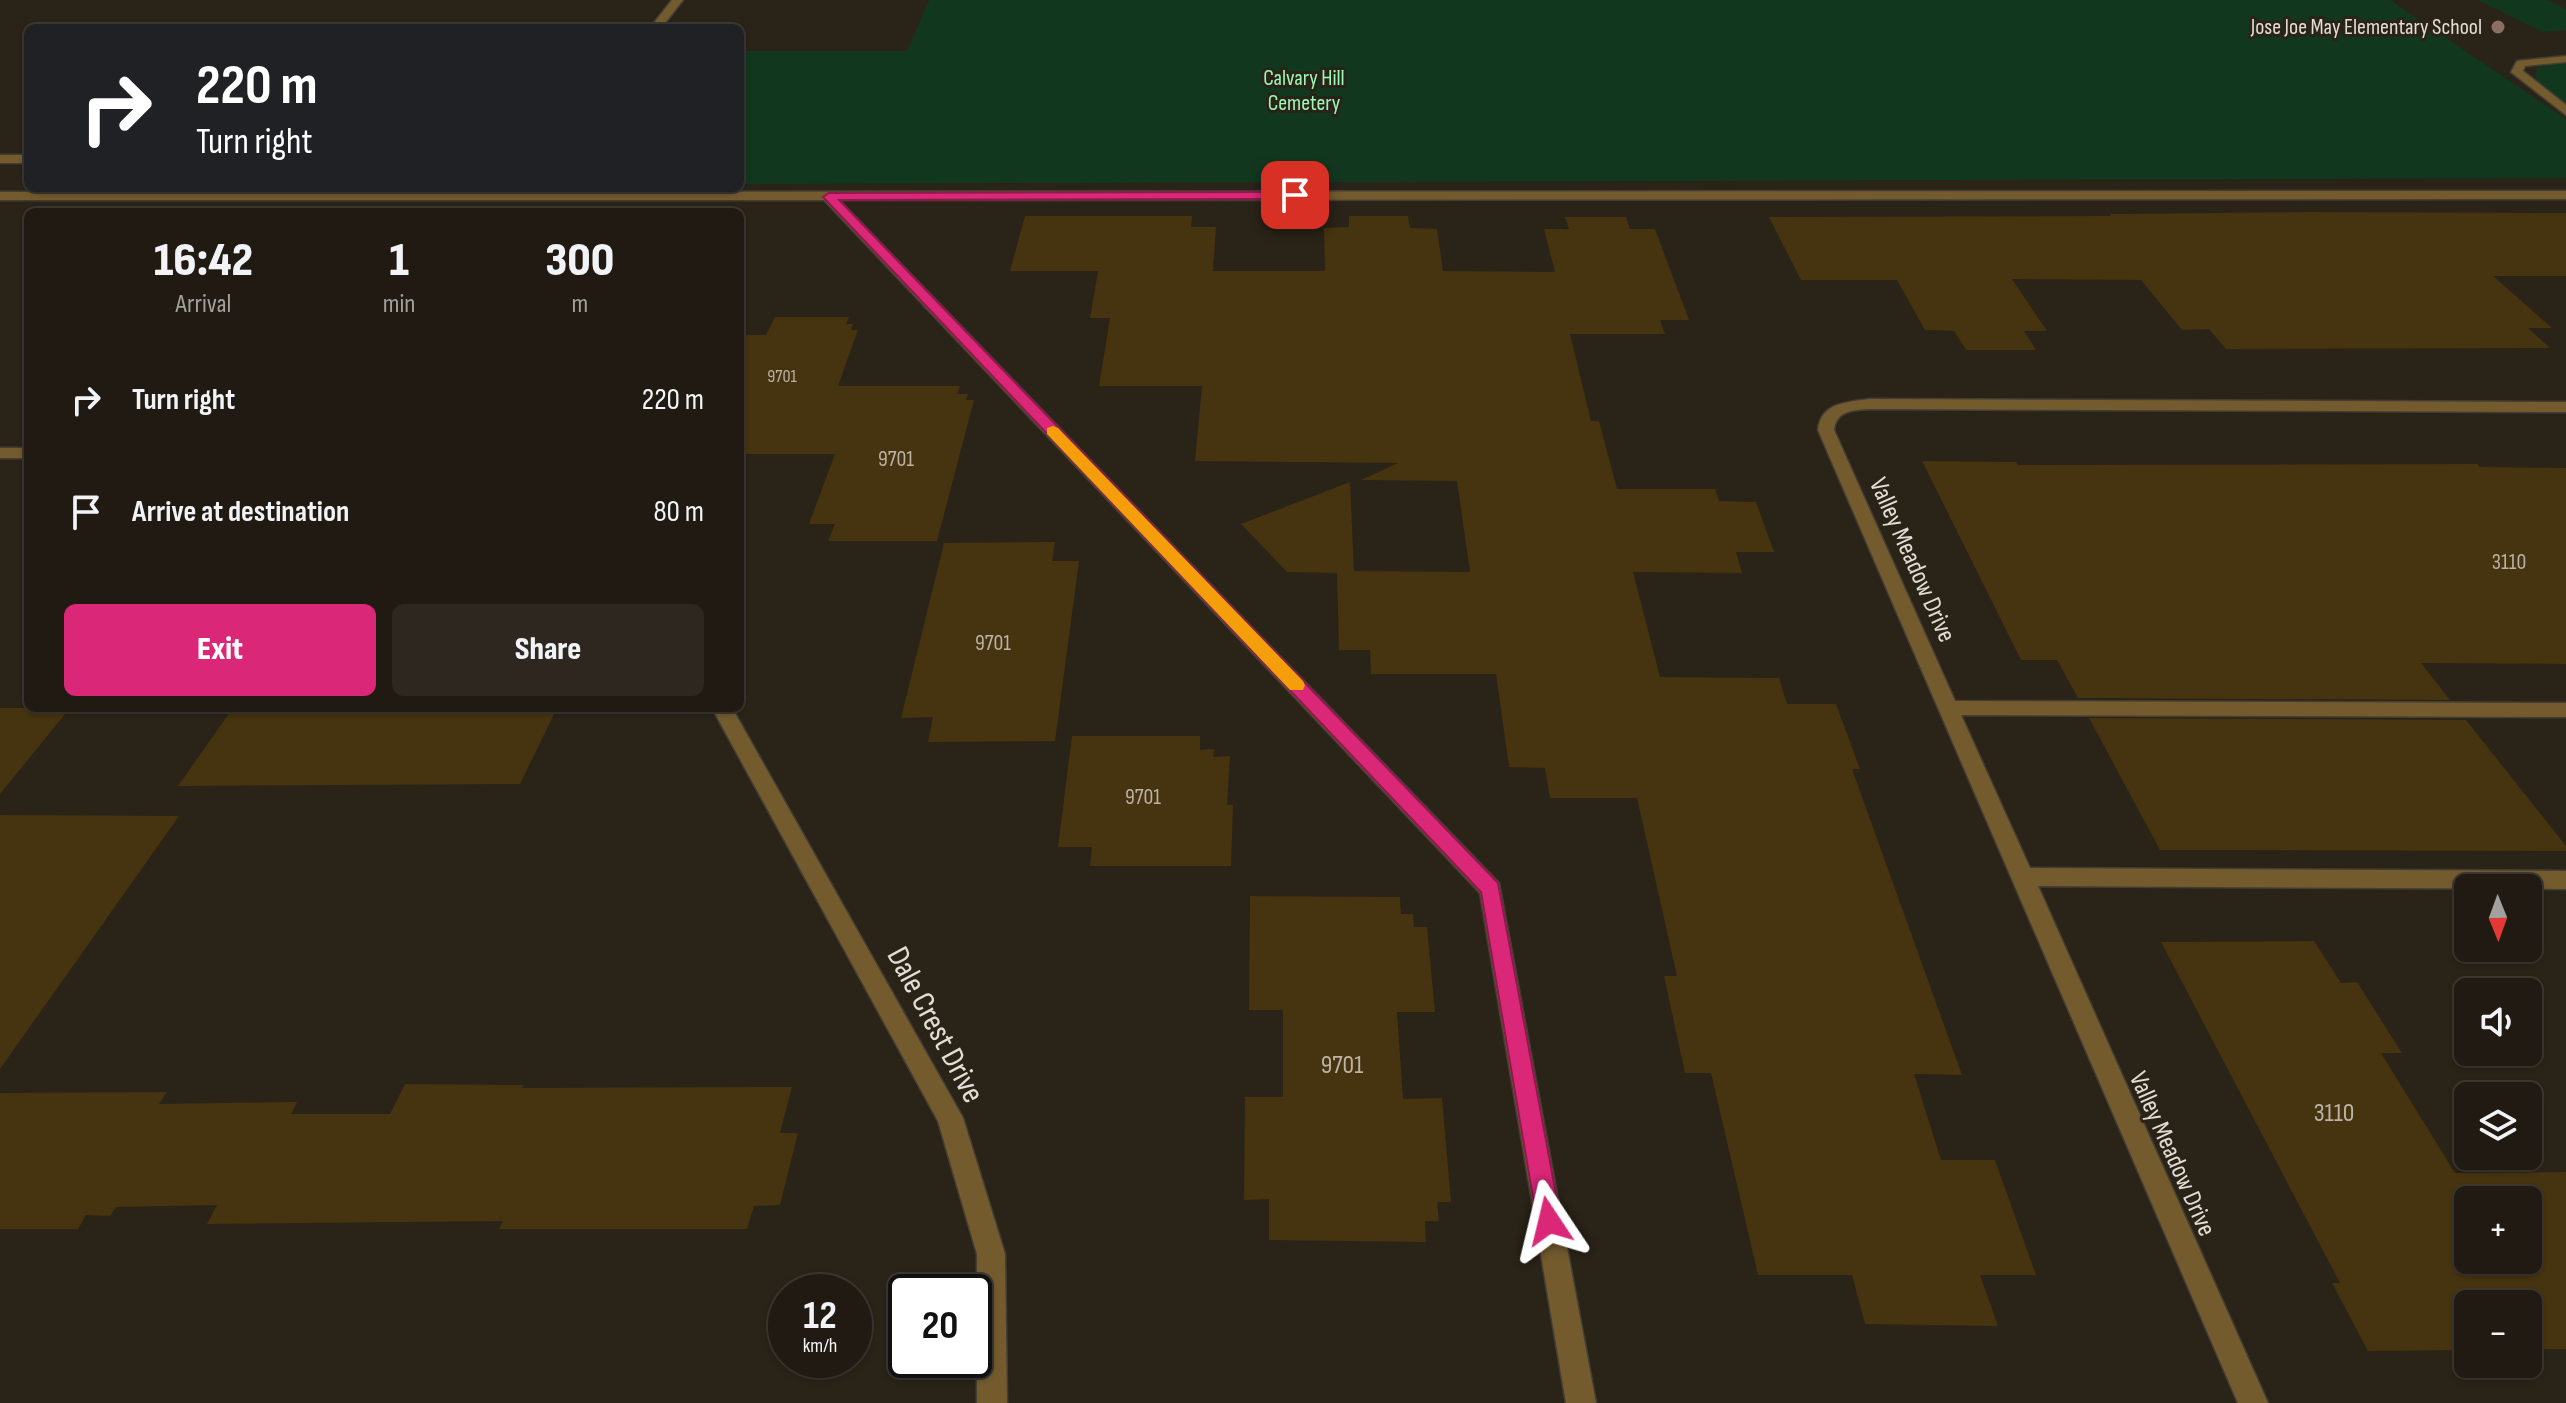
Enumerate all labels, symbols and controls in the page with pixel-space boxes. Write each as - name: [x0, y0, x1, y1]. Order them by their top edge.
- place label: Jose Joe May Elementary School: [2250, 14, 2482, 41]
- marker: Jose Joe May Elementary School: [2489, 18, 2507, 36]
- text: 220 m: [196, 53, 318, 120]
- icon: right: [64, 56, 168, 160]
- park label: Calvary Hill Cemetery: [1263, 65, 1345, 117]
- text: Turn right: [196, 121, 313, 164]
- pin: [1261, 161, 1329, 229]
- icon: arrive: [1273, 173, 1317, 217]
- text: 16:42: [154, 232, 253, 289]
- text: 1: [389, 232, 409, 289]
- text: 300: [545, 232, 614, 289]
- text: Arrival: [175, 289, 231, 320]
- text: min: [383, 289, 415, 320]
- text: m: [571, 289, 588, 320]
- house number: 9701: [767, 366, 797, 387]
- icon: right: [64, 378, 108, 422]
- text: Turn right: [132, 382, 235, 418]
- text: 220 m: [642, 382, 704, 418]
- house number: 9701: [878, 446, 914, 473]
- street label: Valley Meadow Drive: [1862, 473, 1962, 647]
- icon: arrive: [64, 490, 108, 534]
- text: Arrive at destination: [132, 494, 349, 530]
- text: 80 m: [653, 494, 704, 530]
- house number: 3110: [2492, 549, 2526, 576]
- button: Exit: [64, 604, 376, 696]
- button: Share: [392, 604, 704, 696]
- house number: 9701: [975, 630, 1011, 657]
- house number: 9701: [1125, 784, 1161, 811]
- north arrow: [2454, 874, 2542, 962]
- map controls: [2454, 874, 2542, 1378]
- street label: Dale Crest Drive: [878, 940, 992, 1110]
- button: sound: [2454, 978, 2542, 1066]
- house number: 9701: [1321, 1050, 1363, 1081]
- street label: Valley Meadow Drive: [2122, 1067, 2222, 1241]
- button: layers: [2454, 1082, 2542, 1170]
- house number: 3110: [2314, 1098, 2354, 1129]
- position arrow: [1507, 1179, 1591, 1263]
- button: +: [2454, 1186, 2542, 1274]
- speed limit sign: 20: [888, 1274, 992, 1378]
- button: −: [2454, 1290, 2542, 1378]
- text: 12: [803, 1292, 837, 1340]
- text: km/h: [803, 1334, 837, 1358]

